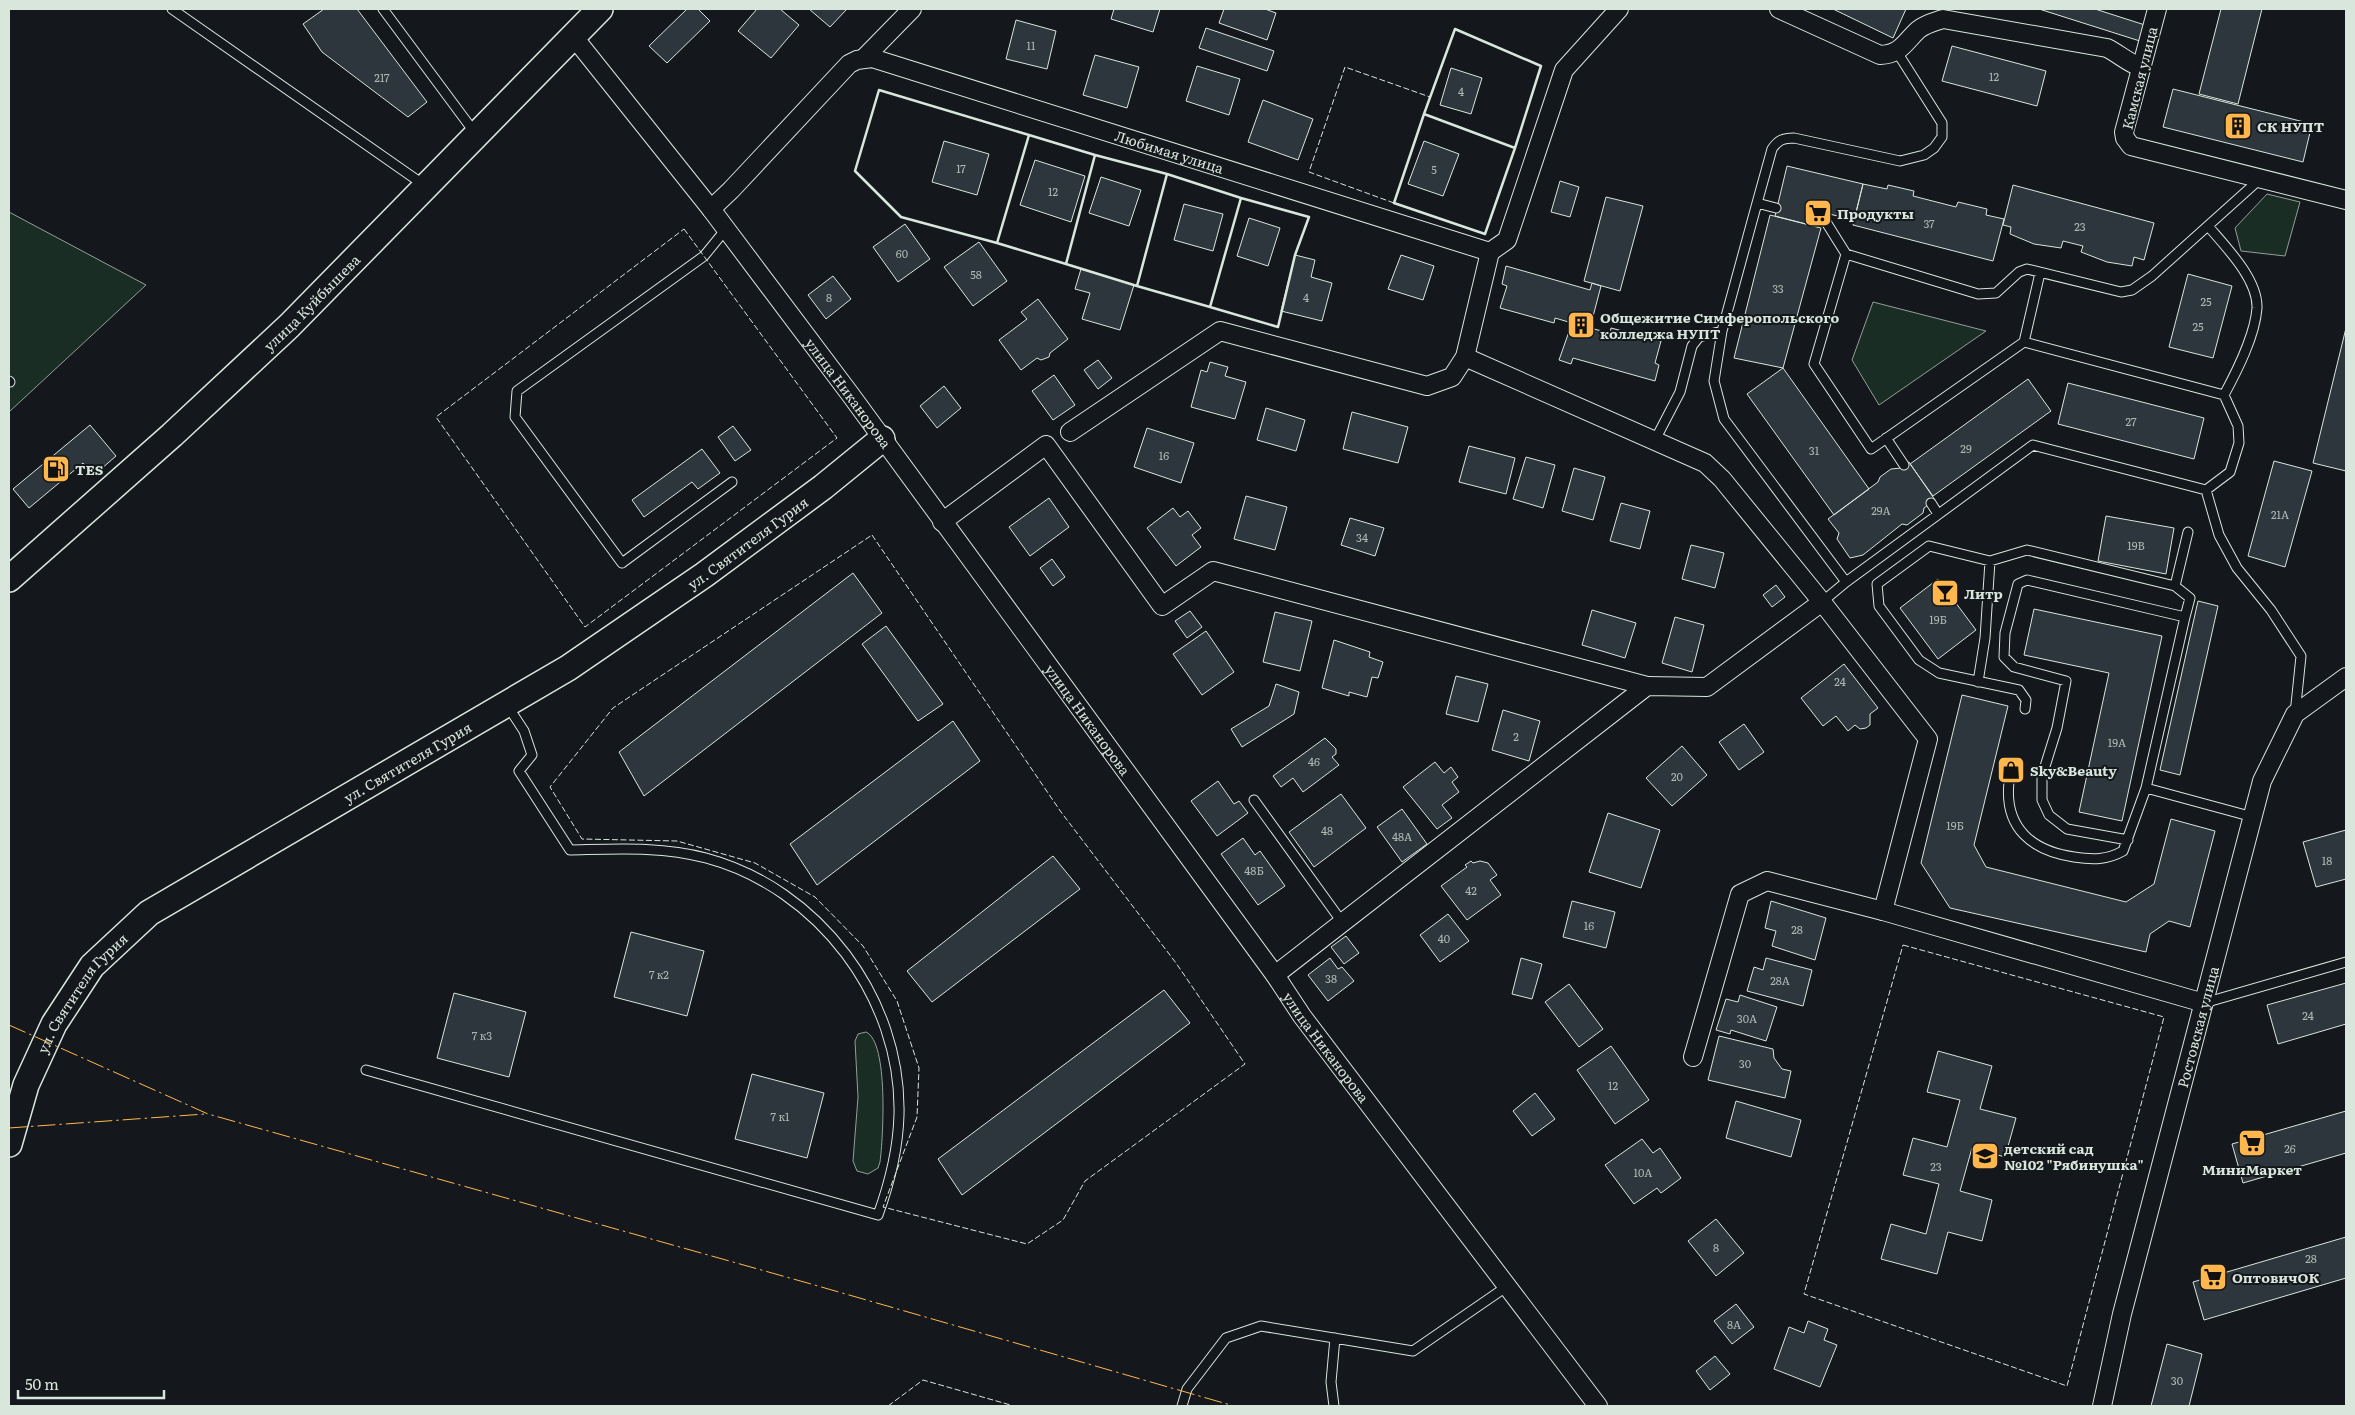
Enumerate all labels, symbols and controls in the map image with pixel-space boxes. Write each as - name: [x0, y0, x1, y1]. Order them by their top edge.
- street label: Камская улица: [2117, 24, 2162, 132]
- house number: 11: [1027, 37, 1036, 53]
- house number: 12: [1989, 68, 1999, 84]
- house number: 217: [374, 69, 390, 85]
- house number: 4: [1458, 83, 1464, 99]
- building icon: СК НУПТ: [2223, 111, 2253, 141]
- place label: СК НУПТ: [2257, 116, 2325, 136]
- street label: Любимая улица: [1113, 125, 1227, 178]
- house number: 17: [956, 160, 966, 176]
- house number: 5: [1431, 161, 1437, 177]
- house number: 12: [1048, 183, 1058, 199]
- supermarket icon: Продукты: [1803, 198, 1833, 228]
- place label: Продукты: [1837, 203, 1914, 223]
- house number: 37: [1923, 215, 1935, 231]
- house number: 23: [2074, 218, 2086, 234]
- house number: 60: [896, 245, 908, 261]
- street label: улица Куйбышева: [259, 249, 364, 355]
- house number: 58: [970, 266, 982, 282]
- house number: 33: [1772, 280, 1784, 296]
- house number: 8: [826, 289, 832, 305]
- house number: 4: [1303, 289, 1309, 305]
- house number: 25: [2200, 293, 2212, 309]
- place label: Общежитие Симферопольского колледжа НУПТ: [1600, 307, 1839, 343]
- building icon: Общежитие Симферопольского колледжа НУПТ: [1566, 310, 1596, 340]
- house number: 25: [2192, 318, 2204, 334]
- street label: улица Никанорова: [801, 333, 897, 453]
- house number: 27: [2125, 413, 2137, 429]
- house number: 29: [1960, 440, 1972, 456]
- house number: 31: [1809, 442, 1820, 458]
- house number: 16: [1159, 447, 1169, 463]
- fuel station icon: TES: [41, 454, 71, 484]
- place label: TES: [75, 459, 104, 479]
- street label: ул. Святителя Гурия: [683, 492, 812, 594]
- house number: 29А: [1871, 502, 1891, 518]
- house number: 21А: [2271, 506, 2289, 522]
- house number: 34: [1356, 529, 1368, 545]
- house number: 19В: [2127, 537, 2145, 553]
- bar icon: Литр: [1930, 578, 1960, 608]
- place label: Литр: [1964, 583, 2003, 603]
- house number: 19Б: [1929, 611, 1947, 627]
- street label: улица Никанорова: [1041, 660, 1136, 779]
- house number: 24: [1834, 673, 1846, 689]
- street label: ул. Святителя Гурия: [340, 717, 475, 807]
- house number: 2: [1513, 728, 1519, 744]
- house number: 19А: [2108, 734, 2126, 750]
- house number: 46: [1308, 753, 1320, 769]
- shop icon: Sky&Beauty: [1996, 755, 2026, 785]
- place label: Sky&Beauty: [2030, 760, 2117, 780]
- house number: 20: [1671, 768, 1683, 784]
- house number: 19Б: [1946, 817, 1964, 833]
- house number: 48: [1321, 822, 1333, 838]
- house number: 48А: [1392, 828, 1412, 844]
- house number: 18: [2322, 852, 2332, 868]
- house number: 48Б: [1244, 862, 1264, 878]
- house number: 42: [1465, 882, 1477, 898]
- house number: 16: [1584, 917, 1594, 933]
- house number: 28: [1791, 921, 1803, 937]
- street label: ул. Святителя Гурия: [32, 928, 132, 1056]
- house number: 40: [1438, 930, 1450, 946]
- street label: Ростовская улица: [2172, 964, 2223, 1090]
- house number: 7 к2: [649, 966, 669, 982]
- house number: 38: [1325, 970, 1337, 986]
- house number: 28А: [1770, 972, 1790, 988]
- street label: улица Никанорова: [1279, 988, 1374, 1107]
- house number: 24: [2302, 1007, 2314, 1023]
- house number: 30А: [1737, 1010, 1757, 1026]
- house number: 7 к3: [472, 1027, 492, 1043]
- house number: 30: [1739, 1055, 1751, 1071]
- house number: 12: [1608, 1077, 1618, 1093]
- house number: 7 к1: [771, 1108, 790, 1124]
- supermarket icon: МиниМаркет: [2237, 1128, 2267, 1158]
- place label: детский сад №102 "Рябинушка": [2004, 1138, 2144, 1174]
- house number: 26: [2284, 1140, 2296, 1156]
- school or university icon: детский сад №102 "Рябинушка": [1970, 1141, 2000, 1171]
- house number: 23: [1930, 1158, 1942, 1174]
- place label: МиниМаркет: [2202, 1159, 2302, 1179]
- house number: 10А: [1634, 1164, 1652, 1180]
- house number: 8: [1713, 1239, 1719, 1255]
- house number: 28: [2305, 1250, 2317, 1266]
- supermarket icon: ОптовичОК: [2198, 1262, 2228, 1292]
- place label: ОптовичОК: [2232, 1267, 2319, 1287]
- house number: 8А: [1727, 1316, 1741, 1332]
- scale bar: [18, 1368, 164, 1400]
- text: 50 m: [25, 1372, 59, 1395]
- house number: 30: [2171, 1372, 2183, 1388]

